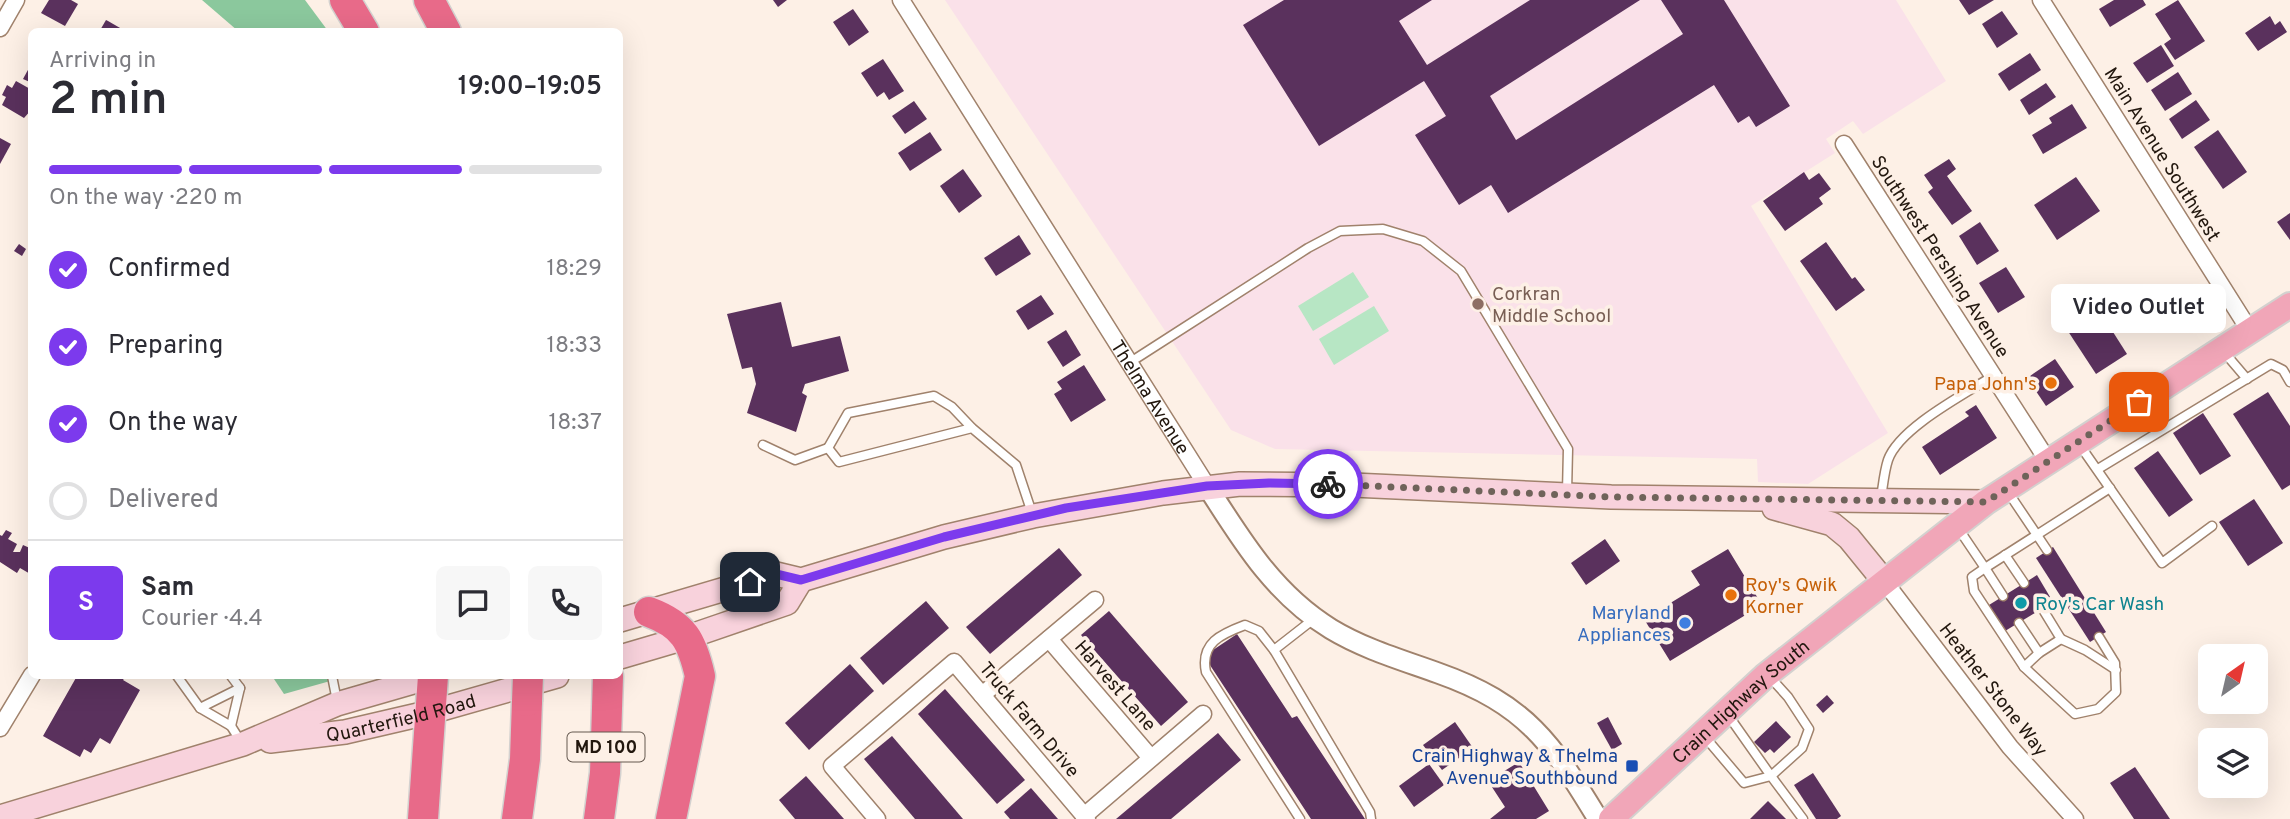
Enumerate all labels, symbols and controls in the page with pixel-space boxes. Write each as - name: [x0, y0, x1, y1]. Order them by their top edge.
- text: Arriving in: [49, 47, 156, 76]
- street label: Main Avenue Southwest: [2098, 64, 2225, 247]
- text: 19:00–19:05: [458, 71, 602, 104]
- text: 2 min: [49, 72, 168, 131]
- street label: Southwest Pershing Avenue: [1865, 151, 2014, 363]
- text: On the way · 220 m: [49, 184, 243, 213]
- icon: check: [49, 251, 87, 289]
- text: Confirmed: [108, 253, 231, 286]
- text: 18:29: [546, 255, 602, 284]
- place label: Corkran Middle School: [1492, 283, 1611, 329]
- callout: Video Outlet: [2052, 283, 2226, 332]
- text: Video Outlet: [2072, 294, 2205, 323]
- marker: Corkran Middle School: [1470, 296, 1486, 312]
- icon: check: [49, 328, 87, 366]
- text: Preparing: [108, 330, 223, 363]
- text: 18:33: [547, 332, 602, 361]
- street label: Thelma Avenue: [1104, 336, 1194, 460]
- pin: [2109, 372, 2169, 432]
- place label: Papa John's: [1934, 373, 2037, 397]
- marker: Papa John's: [2043, 375, 2059, 391]
- icon: bag: [2120, 383, 2158, 421]
- icon: check: [49, 405, 87, 443]
- text: On the way: [108, 407, 238, 440]
- text: 18:37: [549, 409, 602, 438]
- courier: [1293, 449, 1363, 519]
- icon: bike: [1309, 465, 1347, 503]
- text: Delivered: [108, 484, 219, 517]
- pin: [720, 552, 780, 612]
- icon: home: [731, 563, 769, 601]
- button: chat: [436, 566, 510, 640]
- button: phone: [528, 566, 602, 640]
- text: Sam: [141, 572, 194, 605]
- place label: Roy's Qwik Korner: [1745, 574, 1837, 620]
- text: S: [78, 587, 94, 620]
- marker: Roy's Qwik Korner: [1723, 587, 1739, 603]
- place label: Roy's Car Wash: [2035, 593, 2164, 617]
- marker: Roy's Car Wash: [2013, 595, 2029, 611]
- place label: Maryland Appliances: [1577, 602, 1671, 648]
- text: Courier · 4.4: [141, 605, 263, 634]
- marker: Maryland Appliances: [1677, 615, 1693, 631]
- street label: Heather Stone Way: [1933, 619, 2052, 762]
- street label: Crain Highway South: [1668, 635, 1815, 770]
- street label: Harvest Lane: [1068, 636, 1160, 737]
- north arrow: [2198, 644, 2268, 714]
- map controls: [2198, 644, 2268, 798]
- street label: Truck Farm Drive: [973, 658, 1084, 783]
- street label: Quarterfield Road: [325, 690, 479, 748]
- button: layers: [2198, 728, 2268, 798]
- road number: MD 100: [568, 732, 644, 762]
- place label: Crain Highway & Thelma Avenue Southbound: [1412, 745, 1618, 791]
- marker: Crain Highway & Thelma Avenue Southbound: [1624, 758, 1640, 774]

